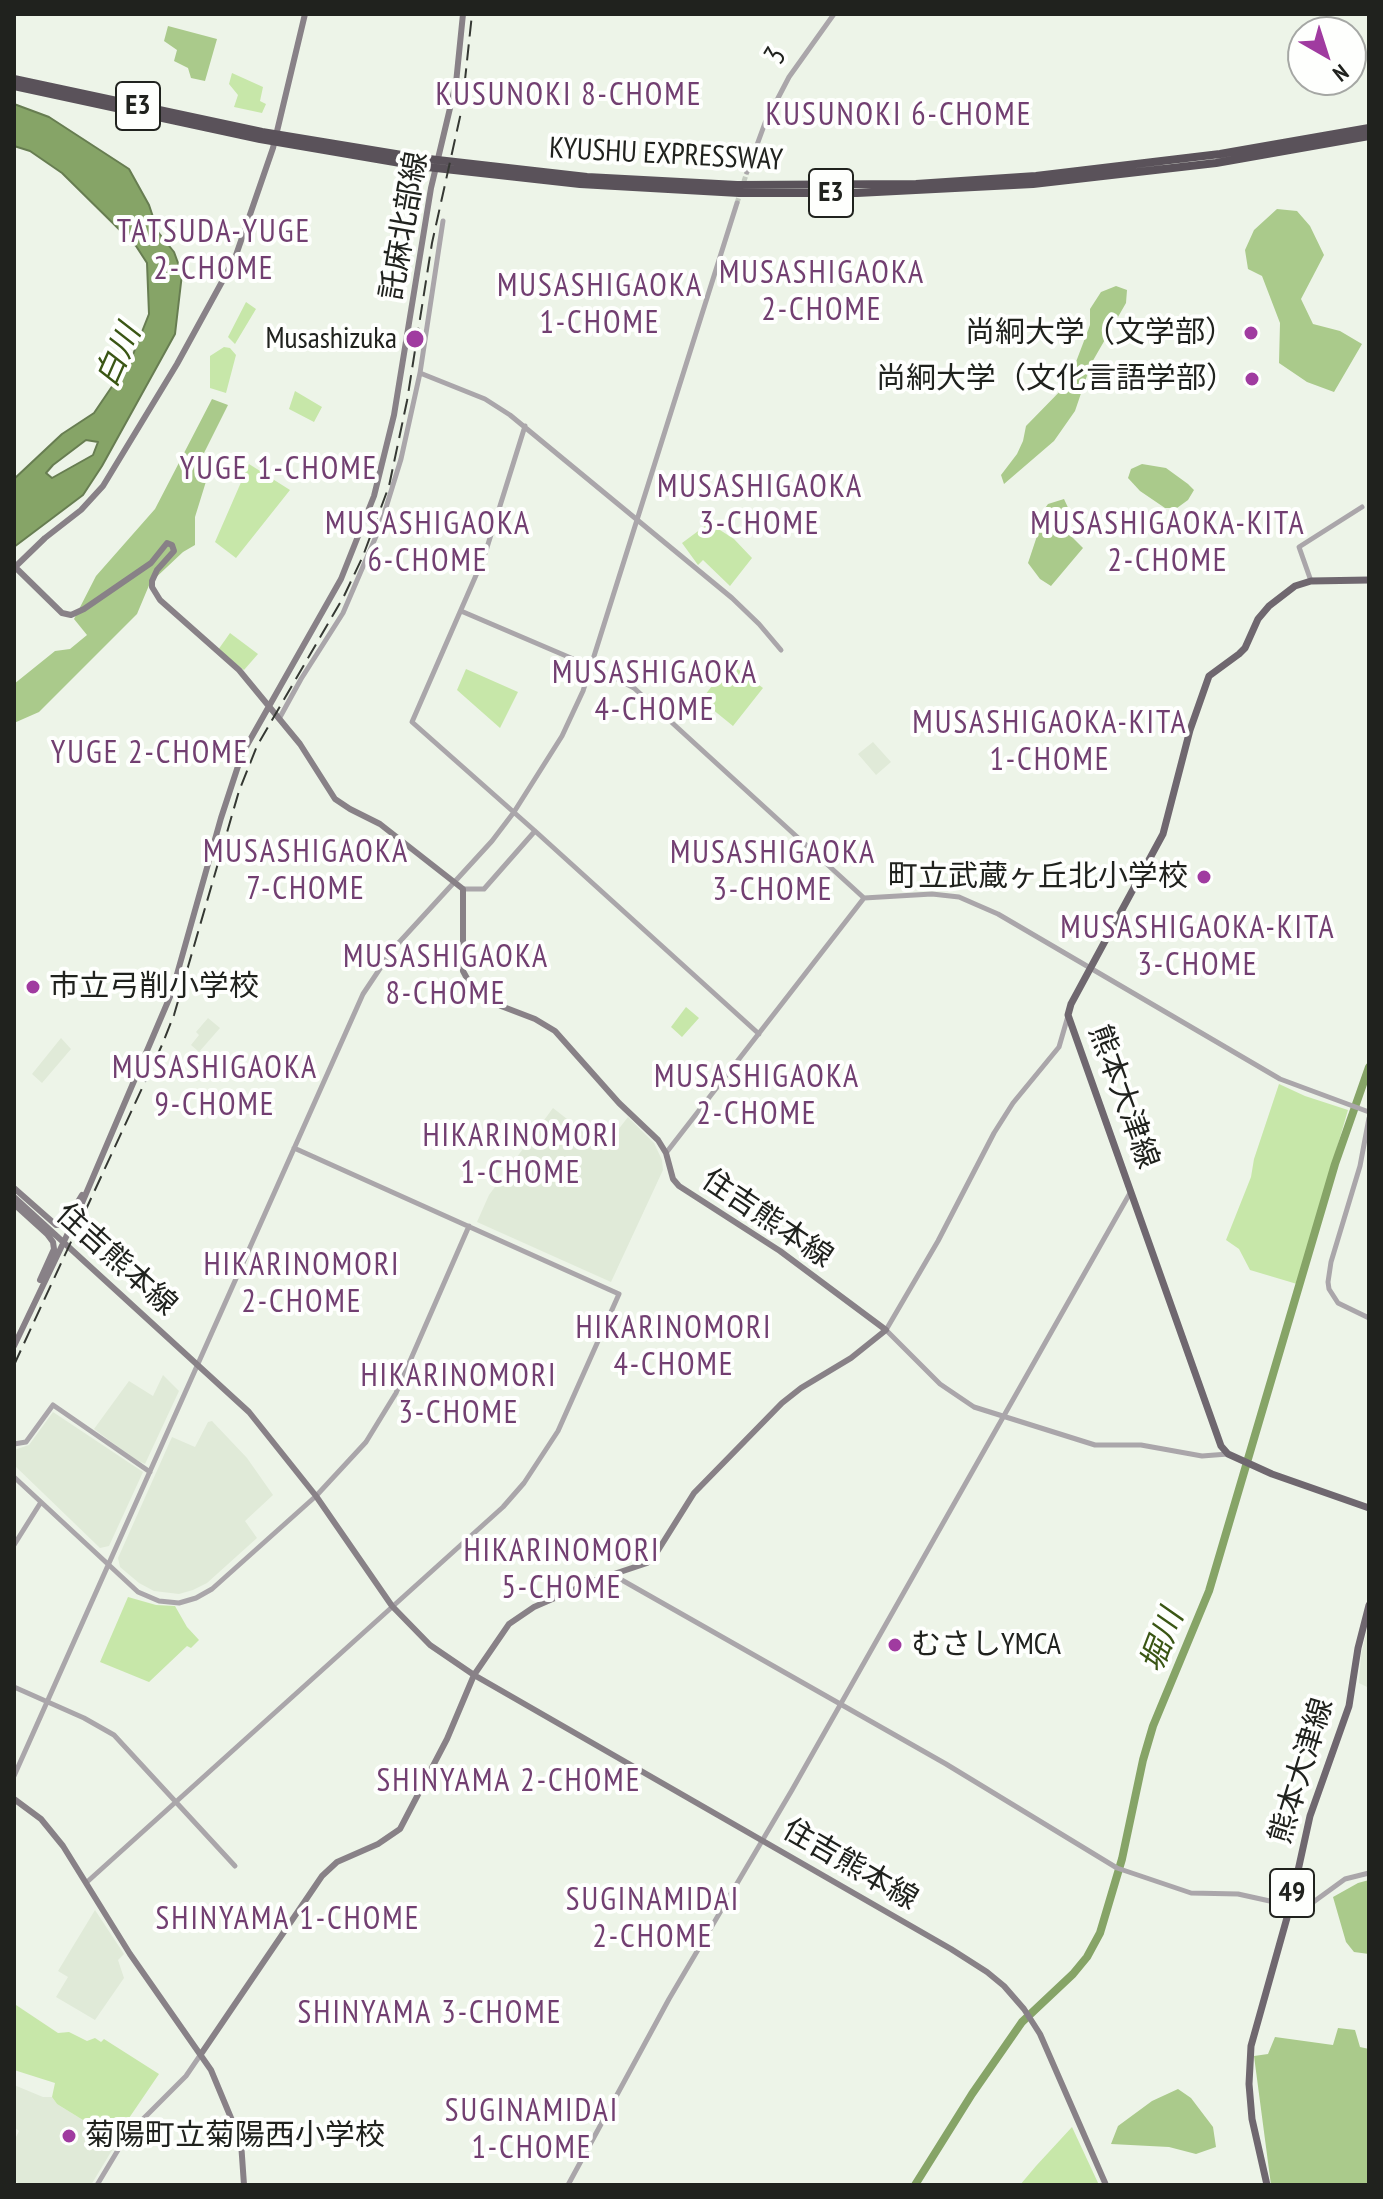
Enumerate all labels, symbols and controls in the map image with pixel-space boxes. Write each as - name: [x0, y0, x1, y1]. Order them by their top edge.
- north arrow: [1287, 16, 1367, 96]
- street label: 3: [757, 41, 795, 71]
- text: N: [1327, 58, 1354, 88]
- district label: KUSUNOKI 8-CHOME: [436, 77, 702, 115]
- road number: E3: [116, 82, 160, 130]
- district label: KUSUNOKI 6-CHOME: [766, 97, 1032, 135]
- street label: KYUSHU EXPRESSWAY: [548, 131, 784, 179]
- street label: 託麻北部線: [374, 149, 436, 303]
- road number: E3: [809, 169, 853, 217]
- district label: TATSUDA-YUGE 2-CHOME: [117, 214, 311, 289]
- district label: MUSASHIGAOKA 2-CHOME: [719, 255, 925, 330]
- district label: MUSASHIGAOKA 1-CHOME: [497, 268, 703, 343]
- place label: 尚絅大学（文学部）: [965, 315, 1235, 351]
- water label: 白川: [88, 319, 150, 393]
- place label: Musashizuka: [265, 321, 397, 357]
- marker: 尚絅大学（文学部）: [1242, 324, 1260, 342]
- marker: Musashizuka: [404, 328, 426, 350]
- place label: 尚絅大学（文化言語学部）: [876, 361, 1236, 397]
- marker: 尚絅大学（文化言語学部）: [1243, 370, 1261, 388]
- district label: YUGE 1-CHOME: [180, 451, 378, 489]
- district label: MUSASHIGAOKA 3-CHOME: [657, 469, 863, 544]
- district label: MUSASHIGAOKA 6-CHOME: [325, 506, 531, 581]
- district label: MUSASHIGAOKA-KITA 2-CHOME: [1030, 506, 1306, 581]
- district label: MUSASHIGAOKA 4-CHOME: [552, 655, 758, 730]
- district label: MUSASHIGAOKA-KITA 1-CHOME: [912, 705, 1188, 780]
- district label: YUGE 2-CHOME: [51, 735, 249, 773]
- district label: MUSASHIGAOKA 7-CHOME: [203, 834, 409, 909]
- district label: MUSASHIGAOKA 3-CHOME: [670, 835, 876, 910]
- place label: 町立武蔵ヶ丘北小学校: [888, 859, 1188, 895]
- marker: 町立武蔵ヶ丘北小学校: [1195, 868, 1213, 886]
- district label: MUSASHIGAOKA-KITA 3-CHOME: [1060, 910, 1336, 985]
- district label: MUSASHIGAOKA 8-CHOME: [343, 939, 549, 1014]
- place label: 市立弓削小学校: [49, 969, 259, 1005]
- marker: 市立弓削小学校: [24, 978, 42, 996]
- street label: 熊本大津線: [1080, 1020, 1166, 1174]
- district label: MUSASHIGAOKA 9-CHOME: [112, 1050, 318, 1125]
- district label: MUSASHIGAOKA 2-CHOME: [654, 1059, 860, 1134]
- district label: HIKARINOMORI 1-CHOME: [422, 1118, 620, 1193]
- street label: 住吉熊本線: [695, 1162, 839, 1276]
- street label: 住吉熊本線: [48, 1196, 184, 1324]
- district label: HIKARINOMORI 2-CHOME: [203, 1247, 401, 1322]
- district label: HIKARINOMORI 4-CHOME: [575, 1310, 773, 1385]
- district label: HIKARINOMORI 3-CHOME: [360, 1358, 558, 1433]
- district label: HIKARINOMORI 5-CHOME: [463, 1533, 661, 1608]
- water label: 堀川: [1134, 1604, 1192, 1678]
- place label: むさしYMCA: [911, 1627, 1061, 1663]
- marker: むさしYMCA: [886, 1636, 904, 1654]
- street label: 熊本大津線: [1263, 1694, 1341, 1848]
- district label: SHINYAMA 2-CHOME: [377, 1763, 641, 1801]
- street label: 住吉熊本線: [776, 1812, 924, 1918]
- road number: 49: [1270, 1869, 1314, 1917]
- district label: SUGINAMIDAI 2-CHOME: [566, 1882, 740, 1957]
- district label: SHINYAMA 1-CHOME: [156, 1901, 420, 1939]
- district label: SHINYAMA 3-CHOME: [298, 1995, 562, 2033]
- district label: SUGINAMIDAI 1-CHOME: [445, 2093, 619, 2168]
- place label: 菊陽町立菊陽西小学校: [85, 2118, 385, 2154]
- marker: 菊陽町立菊陽西小学校: [60, 2127, 78, 2145]

